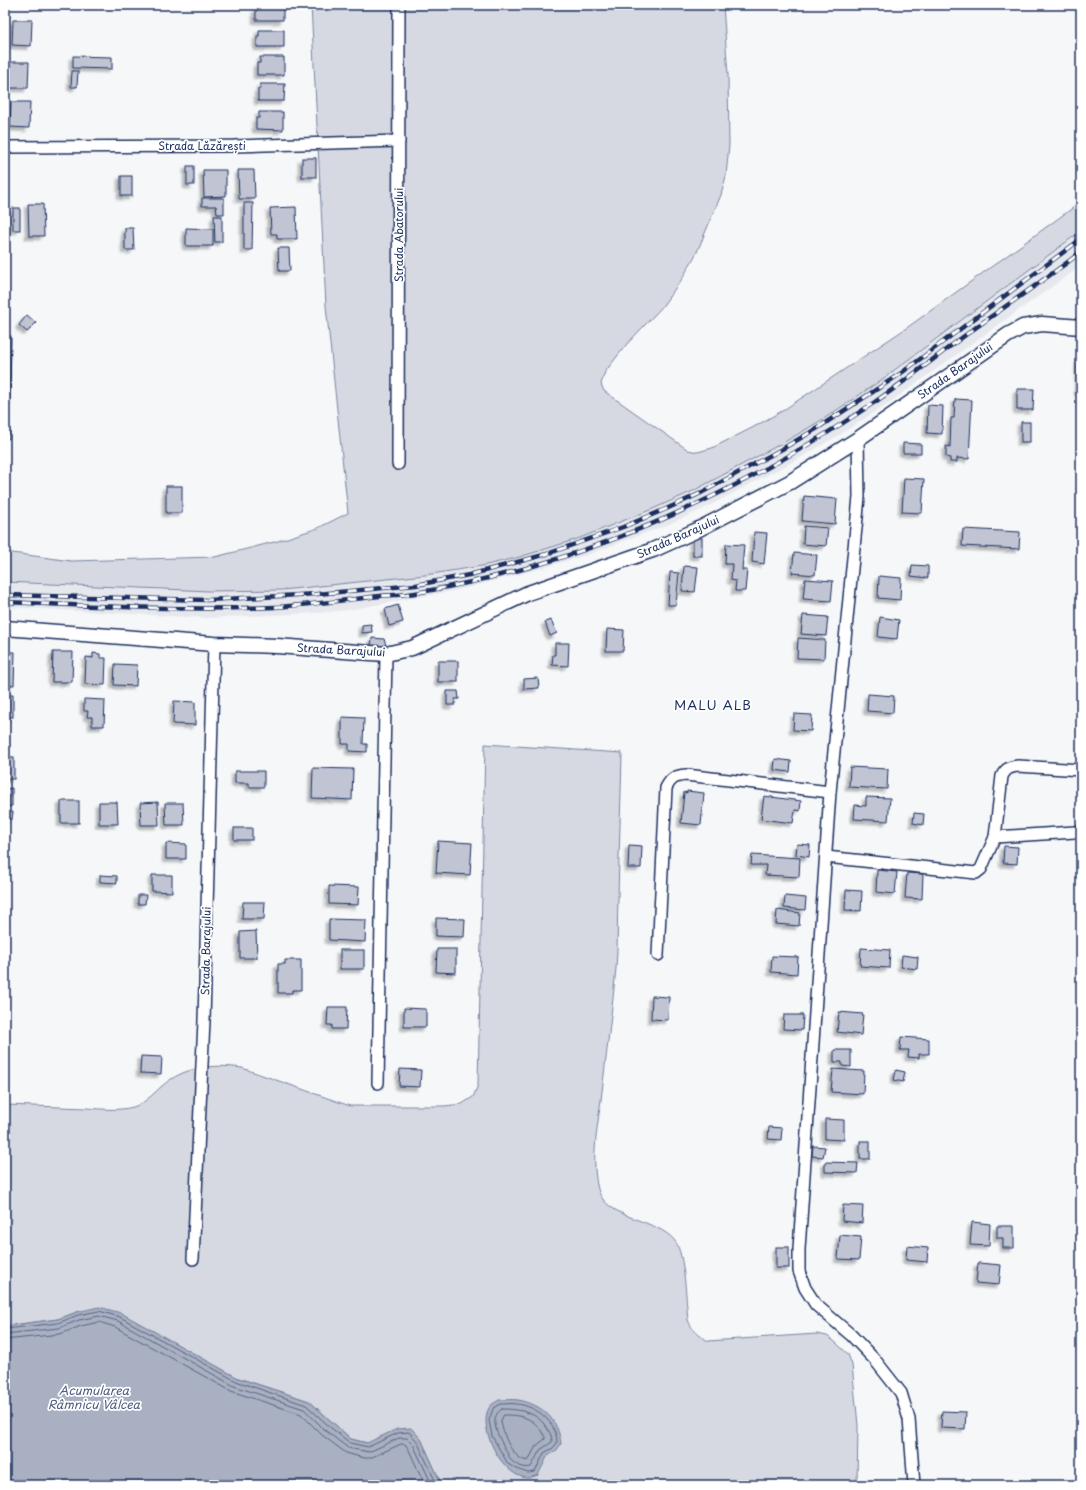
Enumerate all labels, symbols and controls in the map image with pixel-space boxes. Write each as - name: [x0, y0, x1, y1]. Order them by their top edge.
- street label: Strada Lăzărești: [158, 137, 246, 154]
- street label: Strada Abatorului: [390, 188, 407, 282]
- street label: Strada Barajului: [914, 338, 996, 403]
- street label: Strada Barajului: [634, 511, 722, 562]
- street label: Strada Barajului: [296, 639, 386, 660]
- district label: MALU ALB: [674, 695, 752, 714]
- street label: Strada Barajului: [196, 906, 215, 995]
- water label: Acumularea Râmnicu Vâlcea: [48, 1381, 141, 1413]

